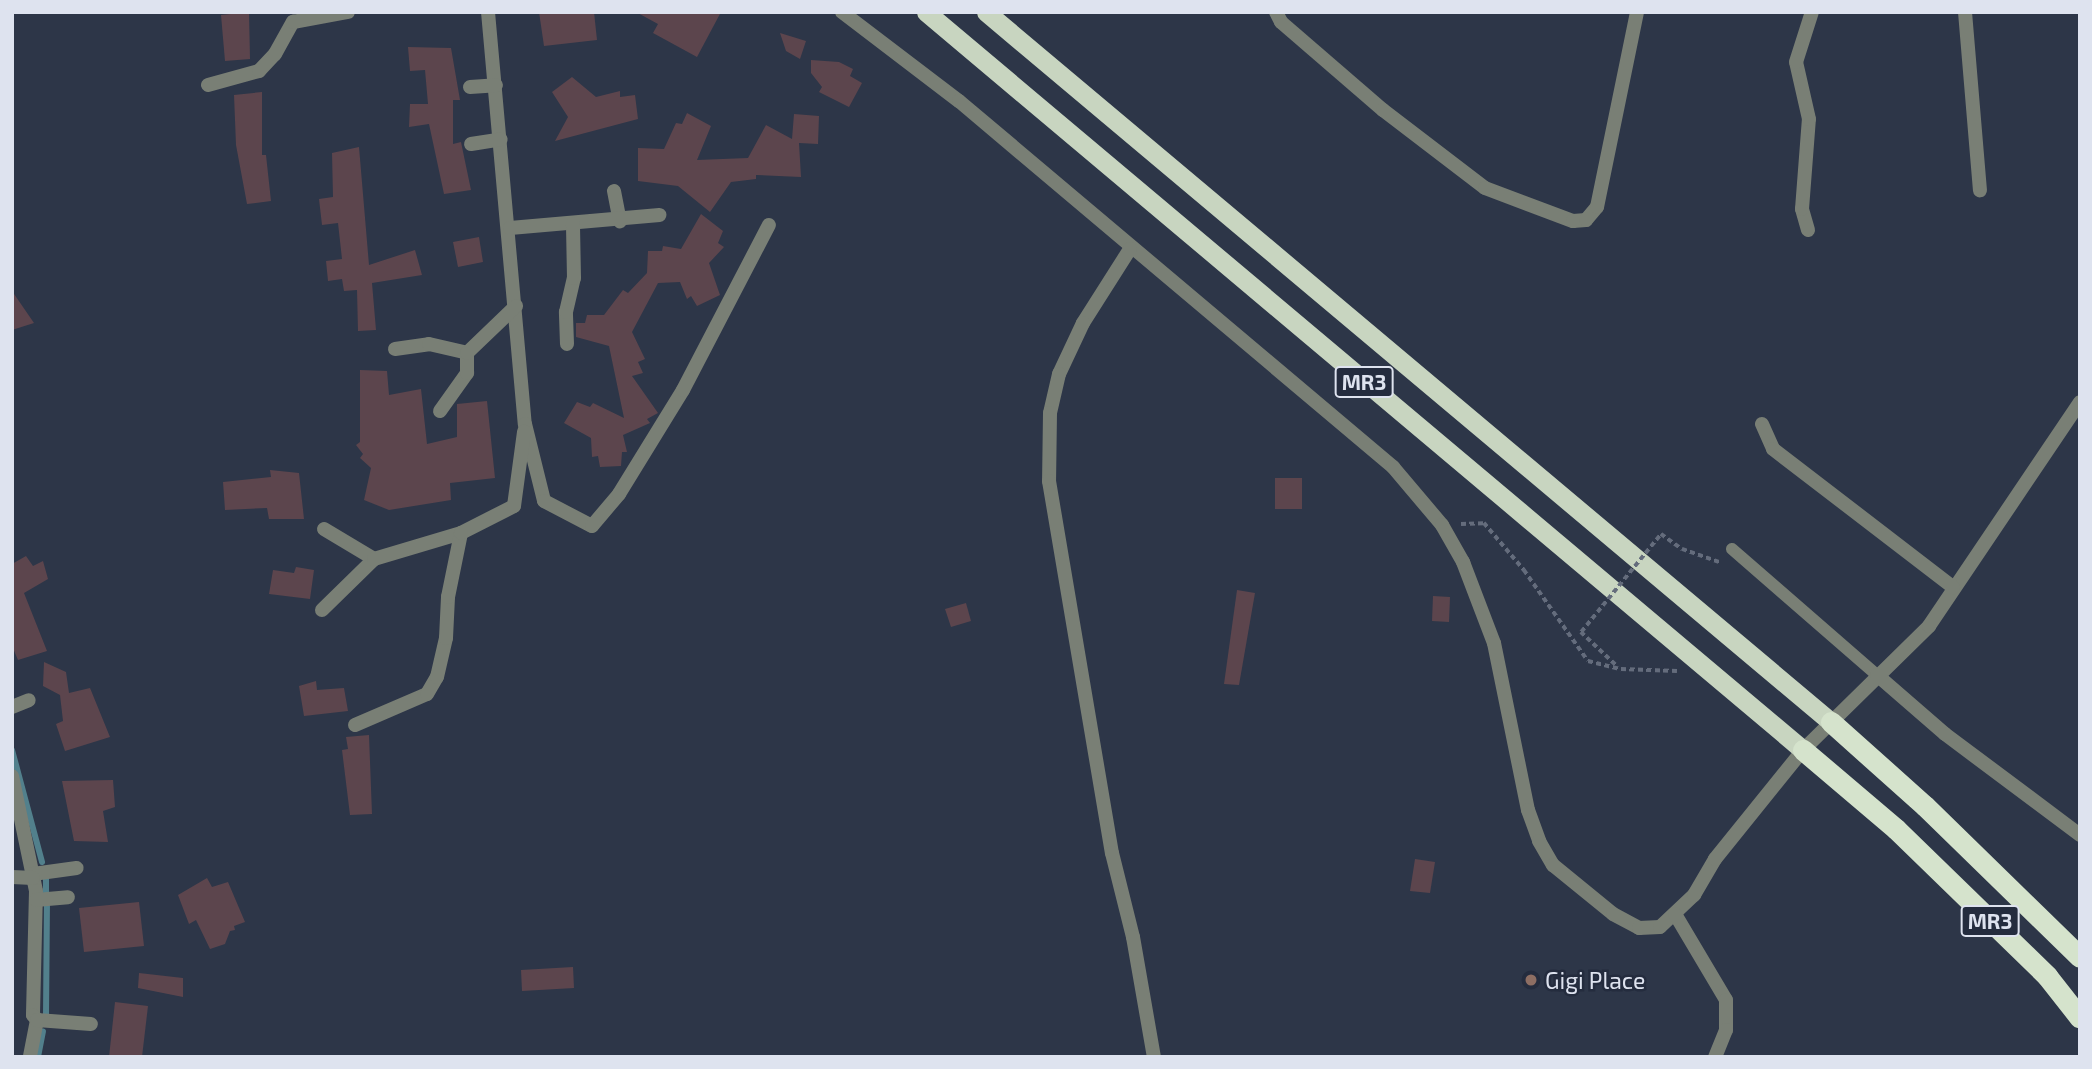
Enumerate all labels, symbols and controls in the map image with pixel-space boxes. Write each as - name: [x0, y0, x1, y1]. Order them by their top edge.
- road number: MR3: [1334, 364, 1394, 400]
- road number: MR3: [1960, 904, 2020, 939]
- place label: Gigi Place: [1545, 966, 1645, 994]
- marker: Gigi Place: [1523, 972, 1539, 988]

